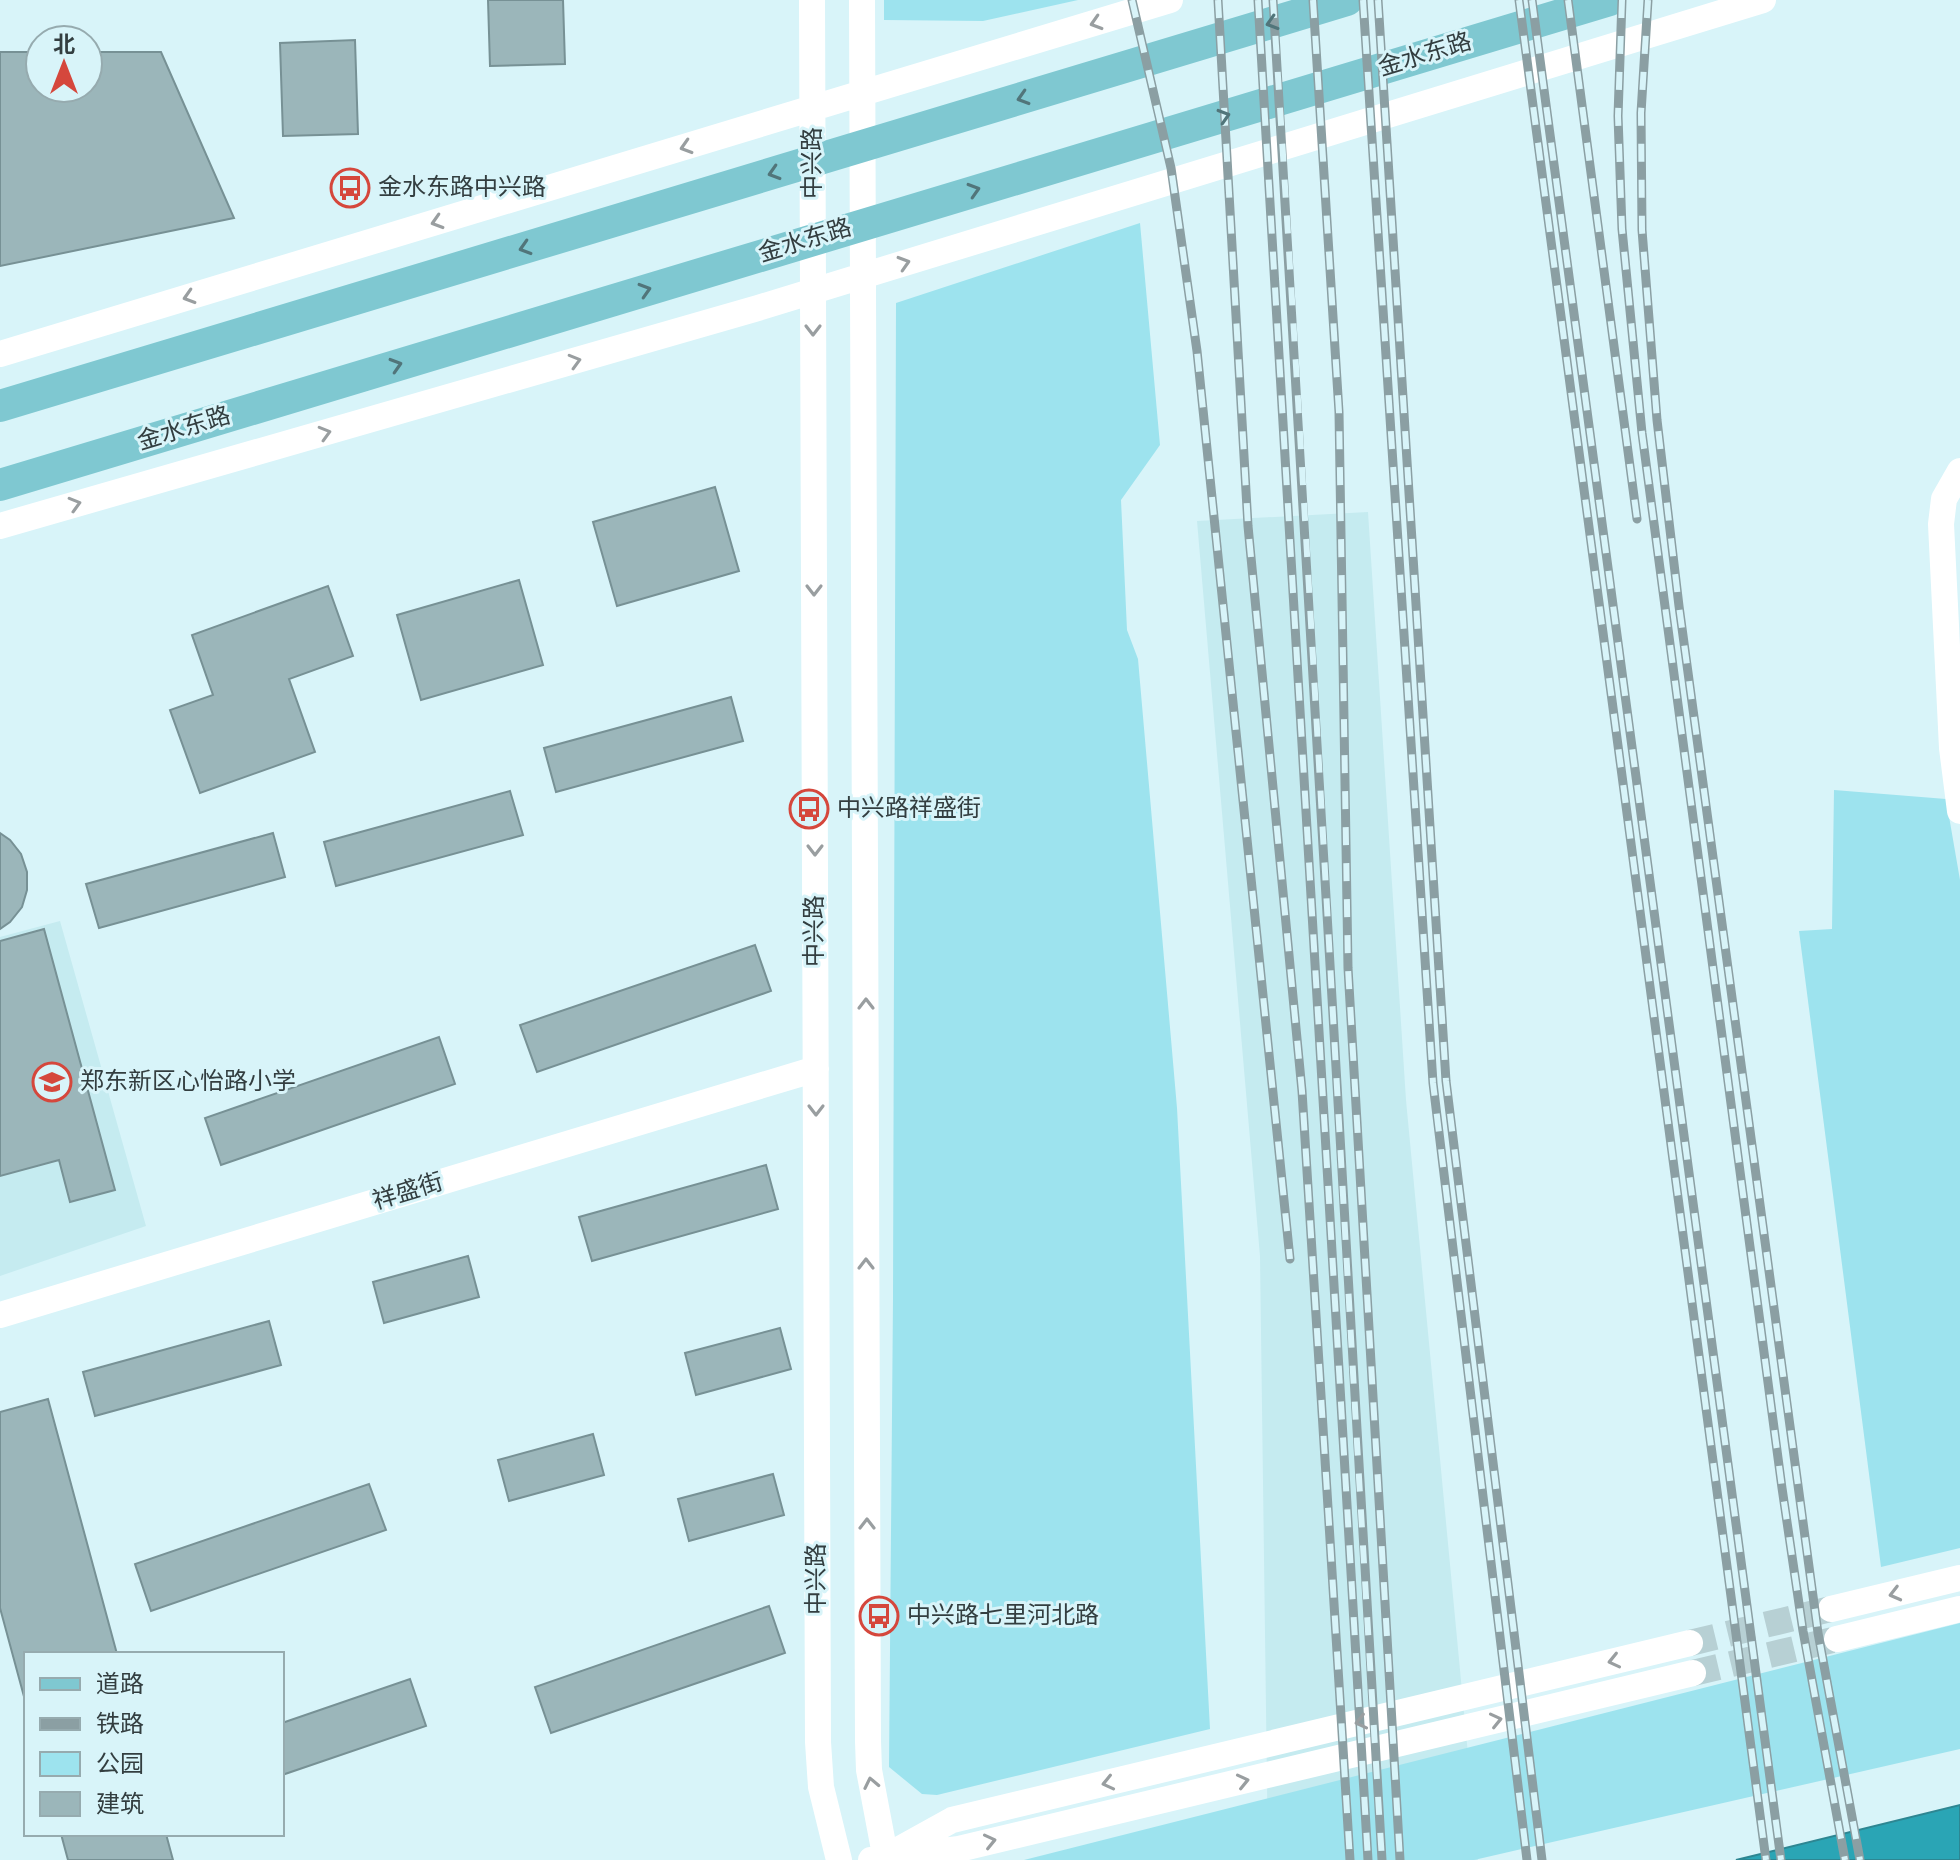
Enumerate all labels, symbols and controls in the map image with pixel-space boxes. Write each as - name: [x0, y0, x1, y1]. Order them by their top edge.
- one-way arrow: [1266, 13, 1280, 29]
- one-way arrow: [1089, 14, 1103, 30]
- north arrow: [24, 24, 104, 104]
- street label: 金水东路: [1374, 24, 1476, 86]
- text: 北: [53, 29, 75, 62]
- one-way arrow: [1017, 89, 1031, 105]
- one-way arrow: [1216, 109, 1230, 125]
- street label: 中兴路: [795, 127, 831, 199]
- one-way arrow: [680, 138, 694, 154]
- one-way arrow: [768, 164, 782, 180]
- bus stop icon: 金水东路中兴路: [329, 167, 371, 209]
- place label: 金水东路中兴路: [378, 170, 546, 206]
- one-way arrow: [967, 183, 981, 199]
- street label: 金水东路: [754, 210, 856, 272]
- one-way arrow: [431, 213, 445, 229]
- one-way arrow: [519, 239, 533, 255]
- one-way arrow: [897, 256, 911, 272]
- one-way arrow: [638, 283, 652, 299]
- one-way arrow: [182, 288, 196, 304]
- one-way arrow: [804, 324, 822, 337]
- one-way arrow: [567, 354, 581, 370]
- one-way arrow: [389, 358, 403, 374]
- street label: 金水东路: [133, 398, 235, 460]
- one-way arrow: [317, 426, 331, 442]
- one-way arrow: [68, 497, 81, 514]
- one-way arrow: [805, 584, 823, 597]
- bus stop icon: 中兴路祥盛街: [788, 788, 830, 830]
- place label: 中兴路祥盛街: [837, 791, 981, 827]
- one-way arrow: [806, 844, 824, 857]
- street label: 中兴路: [797, 895, 833, 967]
- one-way arrow: [857, 997, 874, 1010]
- school or university icon: 郑东新区心怡路小学: [31, 1061, 73, 1103]
- place label: 郑东新区心怡路小学: [80, 1064, 296, 1100]
- one-way arrow: [807, 1104, 825, 1117]
- street label: 祥盛街: [368, 1164, 448, 1220]
- one-way arrow: [857, 1257, 875, 1270]
- one-way arrow: [858, 1517, 876, 1530]
- street label: 中兴路: [799, 1543, 835, 1615]
- one-way arrow: [1889, 1584, 1903, 1601]
- bus stop icon: 中兴路七里河北路: [858, 1595, 900, 1637]
- place label: 中兴路七里河北路: [907, 1598, 1099, 1634]
- legend: [24, 1652, 284, 1836]
- one-way arrow: [1607, 1652, 1621, 1669]
- text: 道路: [96, 1667, 144, 1703]
- text: 铁路: [96, 1707, 144, 1743]
- one-way arrow: [1489, 1712, 1502, 1729]
- one-way arrow: [1355, 1713, 1368, 1730]
- text: 公园: [96, 1747, 144, 1783]
- one-way arrow: [1102, 1773, 1116, 1790]
- one-way arrow: [1236, 1773, 1249, 1790]
- one-way arrow: [864, 1777, 881, 1790]
- text: 建筑: [96, 1787, 144, 1823]
- one-way arrow: [983, 1834, 997, 1851]

